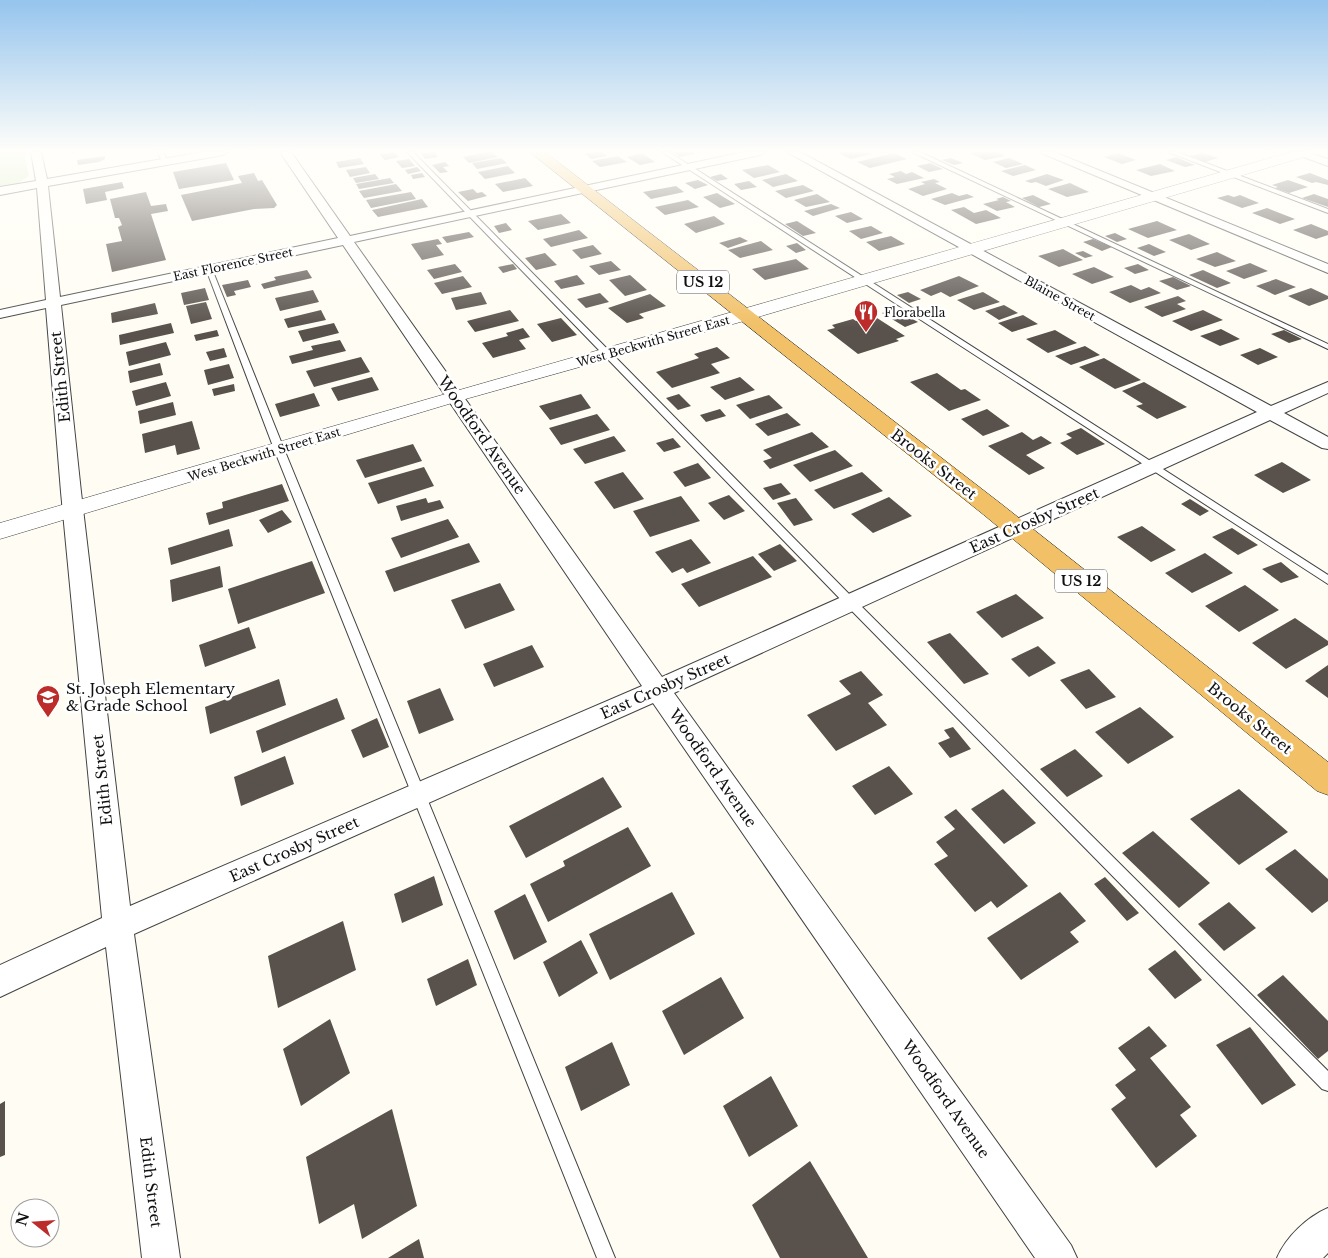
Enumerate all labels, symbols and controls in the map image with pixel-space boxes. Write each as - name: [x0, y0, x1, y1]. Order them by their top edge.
- street label: East Florence Street: [172, 244, 295, 284]
- road number: US 12: [677, 270, 729, 294]
- street label: Blaine Street: [1022, 272, 1098, 324]
- restaurant icon: Florabella: [853, 299, 879, 333]
- place label: Florabella: [884, 305, 946, 320]
- street label: West Beckwith Street East: [574, 312, 732, 370]
- street label: Edith Street: [46, 330, 74, 424]
- street label: Woodford Avenue: [434, 371, 530, 498]
- street label: West Beckwith Street East: [185, 423, 343, 485]
- street label: Brooks Street: [887, 425, 981, 504]
- street label: East Crosby Street: [966, 483, 1102, 557]
- road number: US 12: [1055, 570, 1107, 592]
- street label: East Crosby Street: [597, 649, 733, 723]
- street label: Brooks Street: [1204, 678, 1296, 758]
- place label: St. Joseph Elementary & Grade School: [66, 679, 236, 715]
- school or university icon: St. Joseph Elementary & Grade School: [35, 684, 61, 718]
- street label: Woodford Avenue: [665, 704, 761, 831]
- street label: Edith Street: [88, 733, 116, 827]
- street label: East Crosby Street: [226, 812, 362, 886]
- street label: Woodford Avenue: [898, 1035, 994, 1162]
- street label: Edith Street: [136, 1135, 166, 1229]
- north arrow: [10, 1198, 60, 1248]
- text: N: [12, 1210, 33, 1228]

